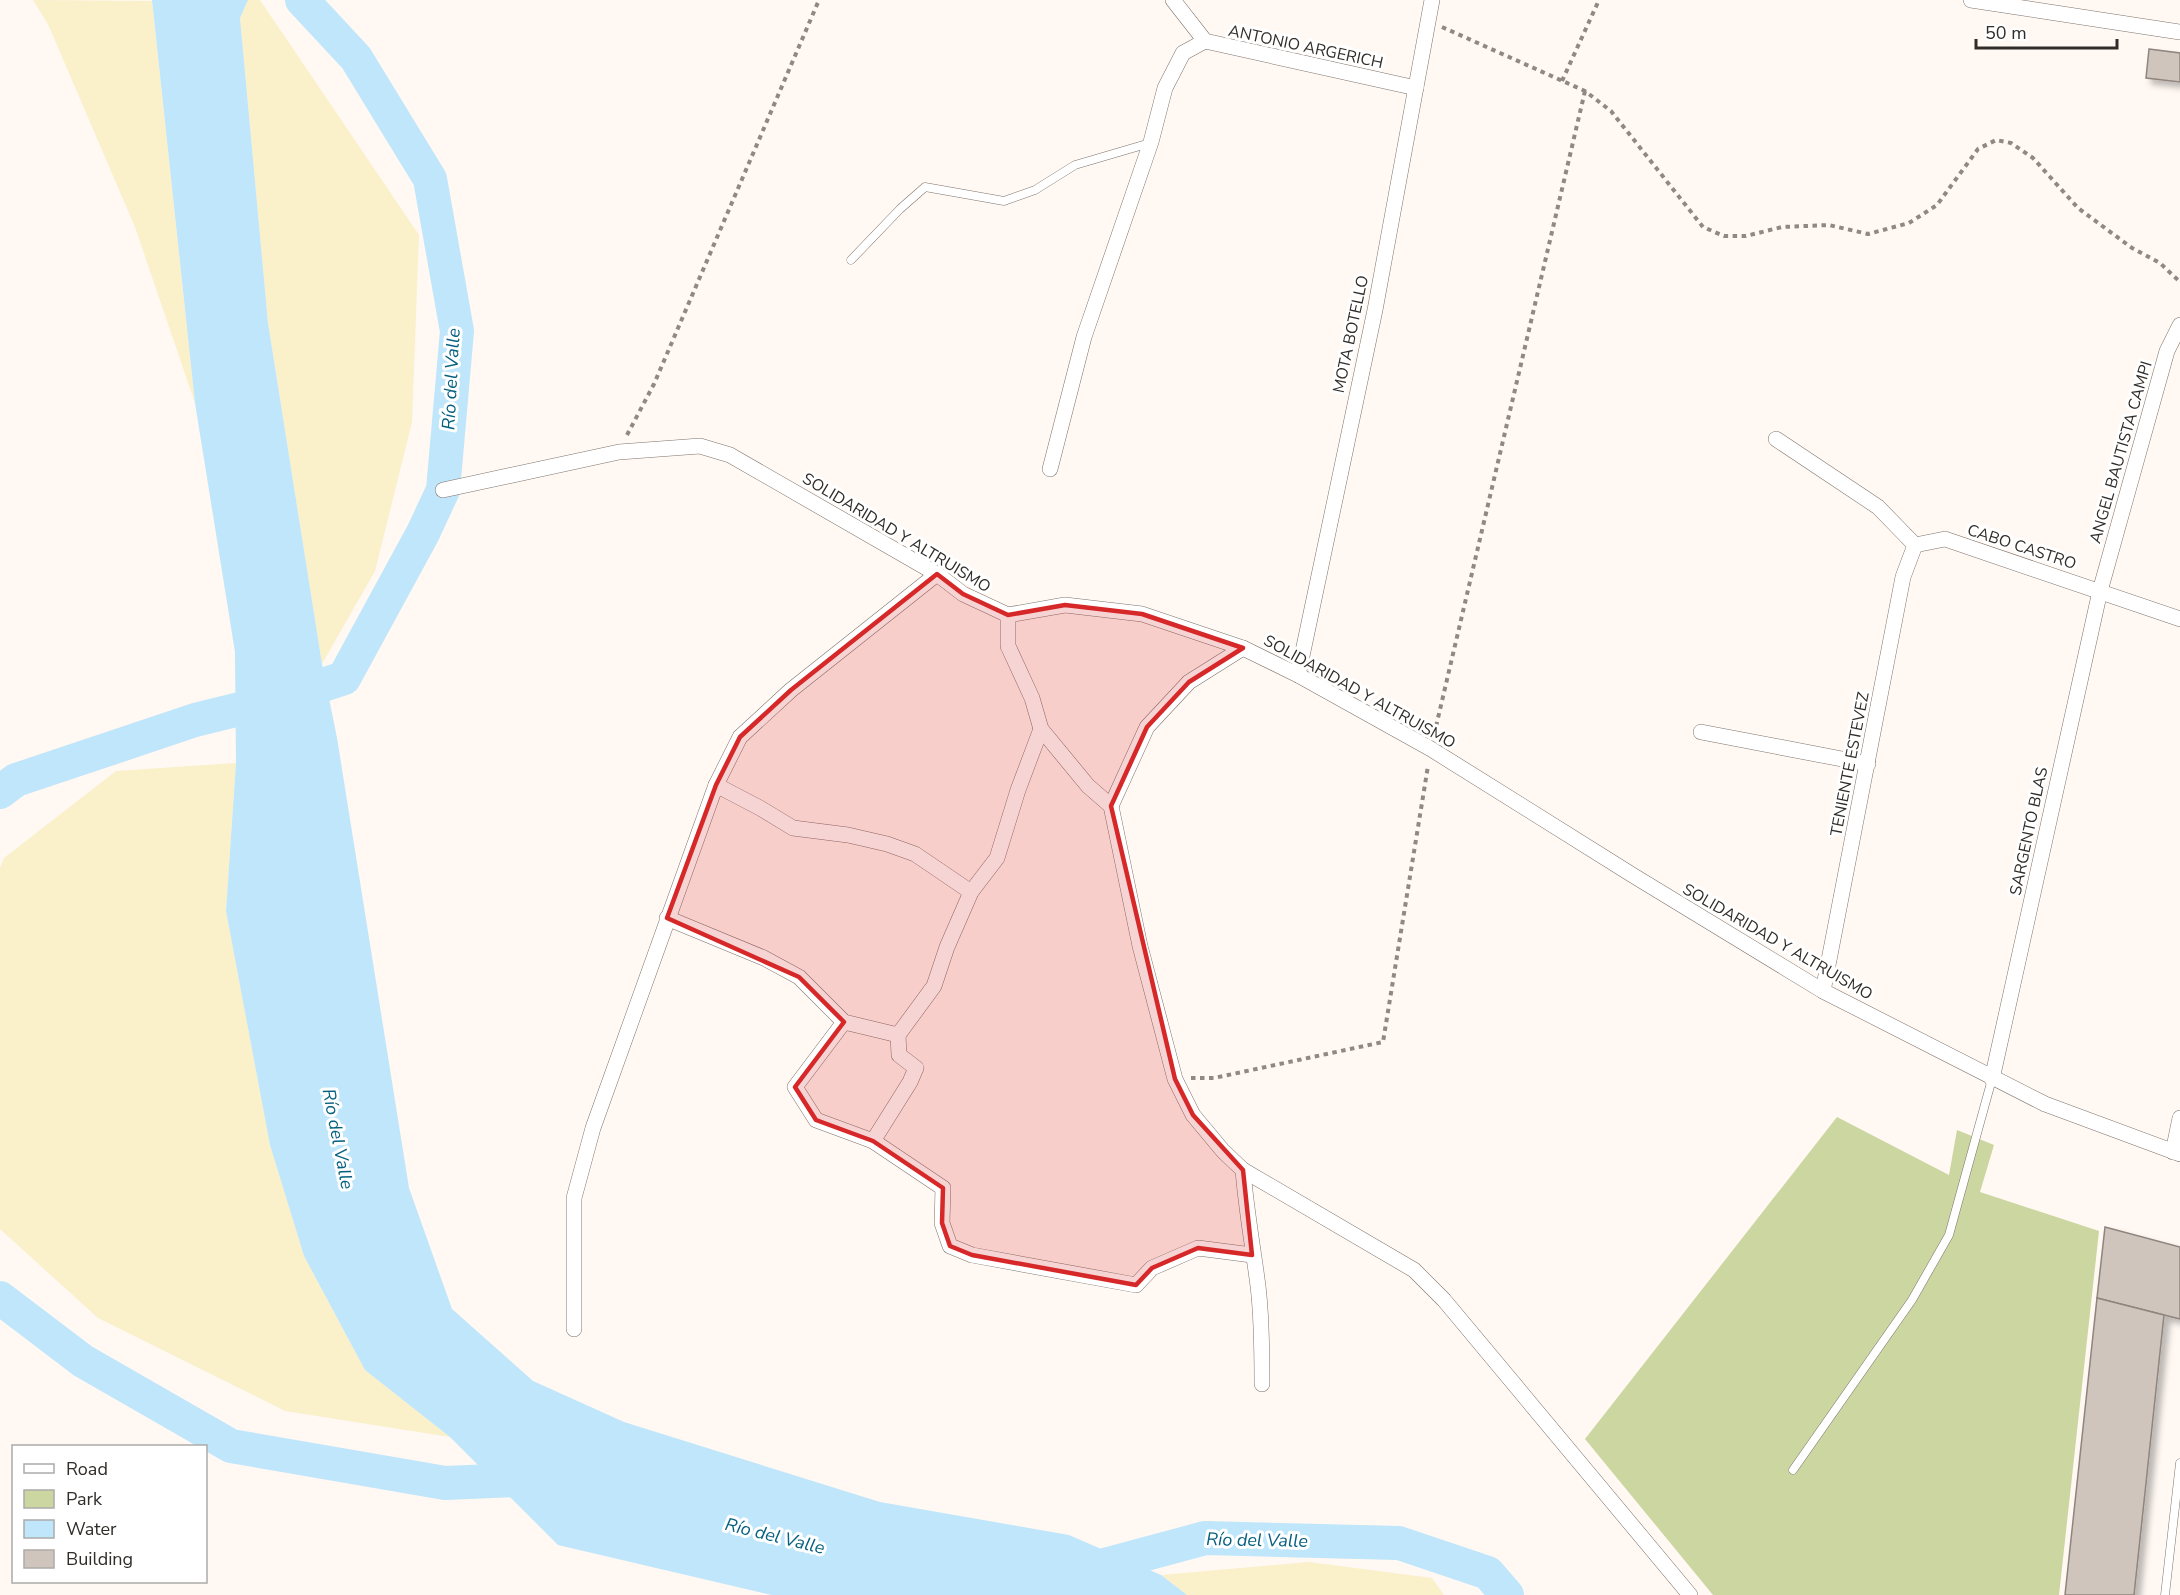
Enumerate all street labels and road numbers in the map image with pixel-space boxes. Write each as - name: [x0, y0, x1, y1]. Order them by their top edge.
- street label: ANTONIO ARGERICH: [1226, 20, 1385, 74]
- street label: MOTA BOTELLO: [1328, 273, 1374, 395]
- street label: ANGEL BAUTISTA CAMPI: [2084, 359, 2158, 546]
- street label: SOLIDARIDAD Y ALTRUISMO: [798, 468, 995, 598]
- street label: CABO CASTRO: [1964, 519, 2079, 575]
- street label: SOLIDARIDAD Y ALTRUISMO: [1260, 630, 1459, 754]
- street label: TENIENTE ESTEVEZ: [1825, 690, 1875, 838]
- street label: SARGENTO BLAS: [2005, 765, 2053, 897]
- street label: SOLIDARIDAD Y ALTRUISMO: [1678, 878, 1877, 1005]

